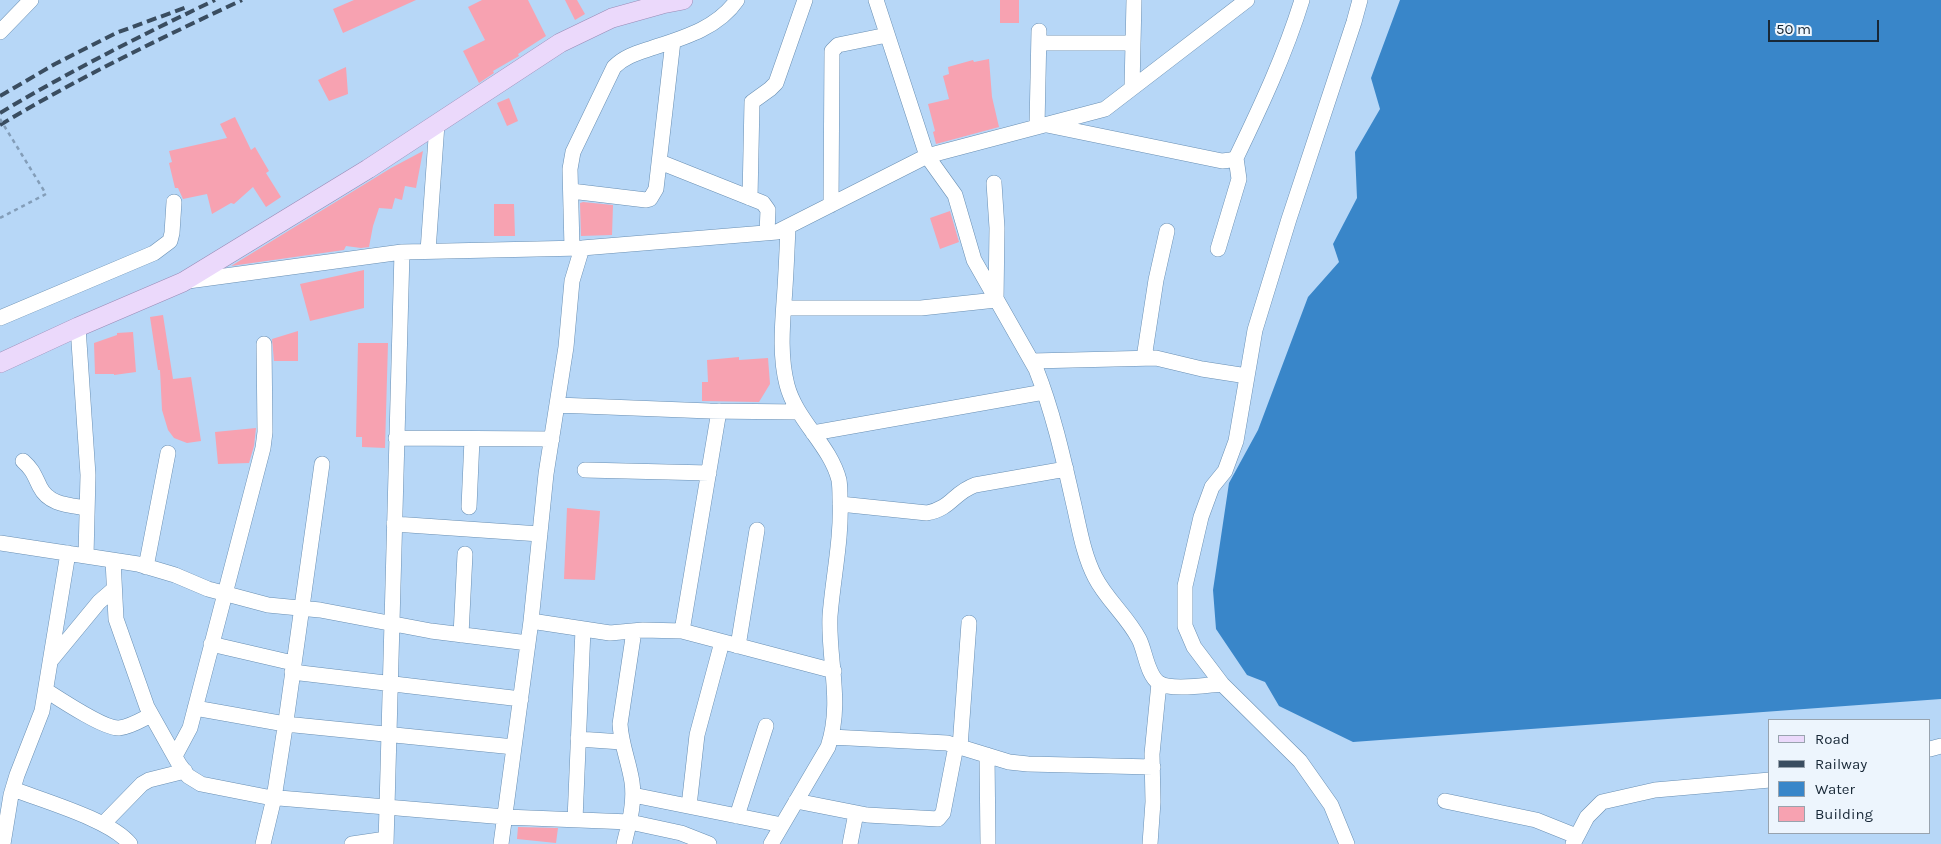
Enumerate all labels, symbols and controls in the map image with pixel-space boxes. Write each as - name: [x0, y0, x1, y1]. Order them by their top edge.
- scale bar: [1771, 10, 1882, 42]
- text: 50 m: [1776, 20, 1811, 38]
- legend: [1768, 719, 1931, 834]
- text: Road: [1815, 730, 1850, 748]
- text: Railway: [1815, 755, 1867, 773]
- text: Water: [1815, 780, 1855, 798]
- text: Building: [1815, 805, 1873, 823]

